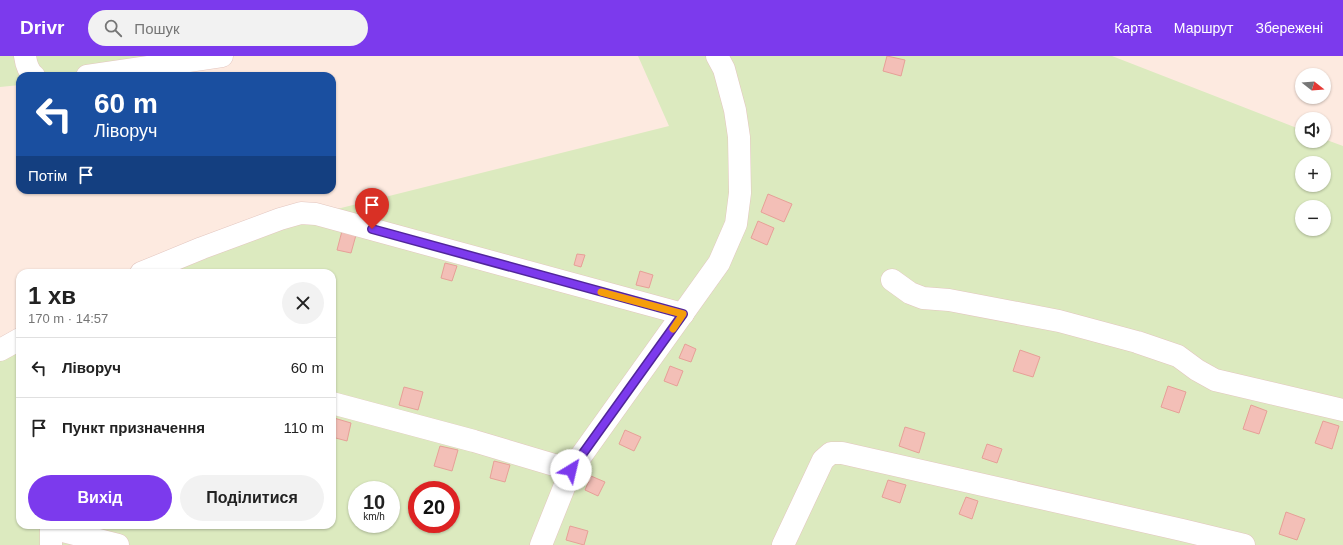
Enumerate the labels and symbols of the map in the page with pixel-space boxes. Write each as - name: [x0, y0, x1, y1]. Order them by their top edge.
- north arrow: [1295, 68, 1331, 104]
- pin: [355, 188, 389, 229]
- position arrow: [550, 449, 592, 491]
- speed limit sign: 20: [408, 481, 460, 533]

